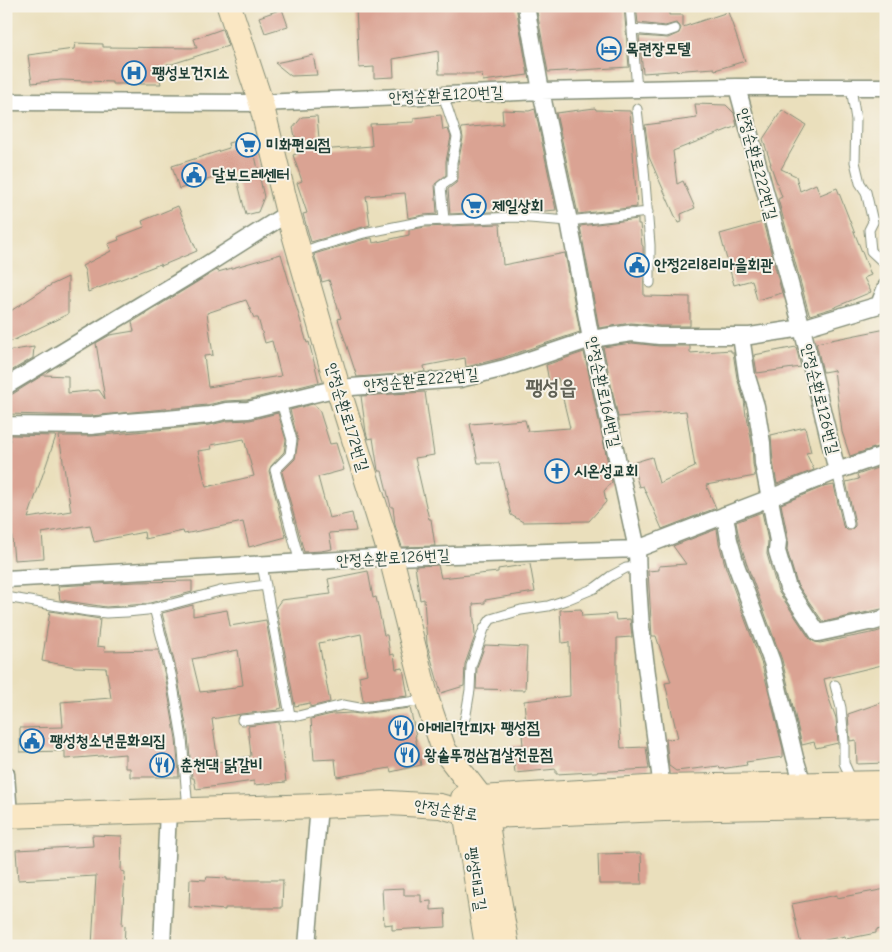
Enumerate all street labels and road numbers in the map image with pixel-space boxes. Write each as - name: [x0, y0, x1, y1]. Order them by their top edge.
- street label: 안정순환로120번길: [388, 83, 504, 107]
- street label: 안정순환로222번길: [733, 106, 781, 222]
- street label: 안정순환로164번길: [582, 335, 624, 449]
- street label: 안정순환로126번길: [798, 342, 842, 456]
- street label: 안정순환로172번길: [322, 361, 372, 473]
- street label: 안정순환로222번길: [363, 365, 479, 395]
- street label: 안정순환로126번길: [336, 546, 450, 570]
- street label: 안정순환로: [413, 796, 479, 824]
- street label: 팽성대교길: [462, 846, 490, 912]

